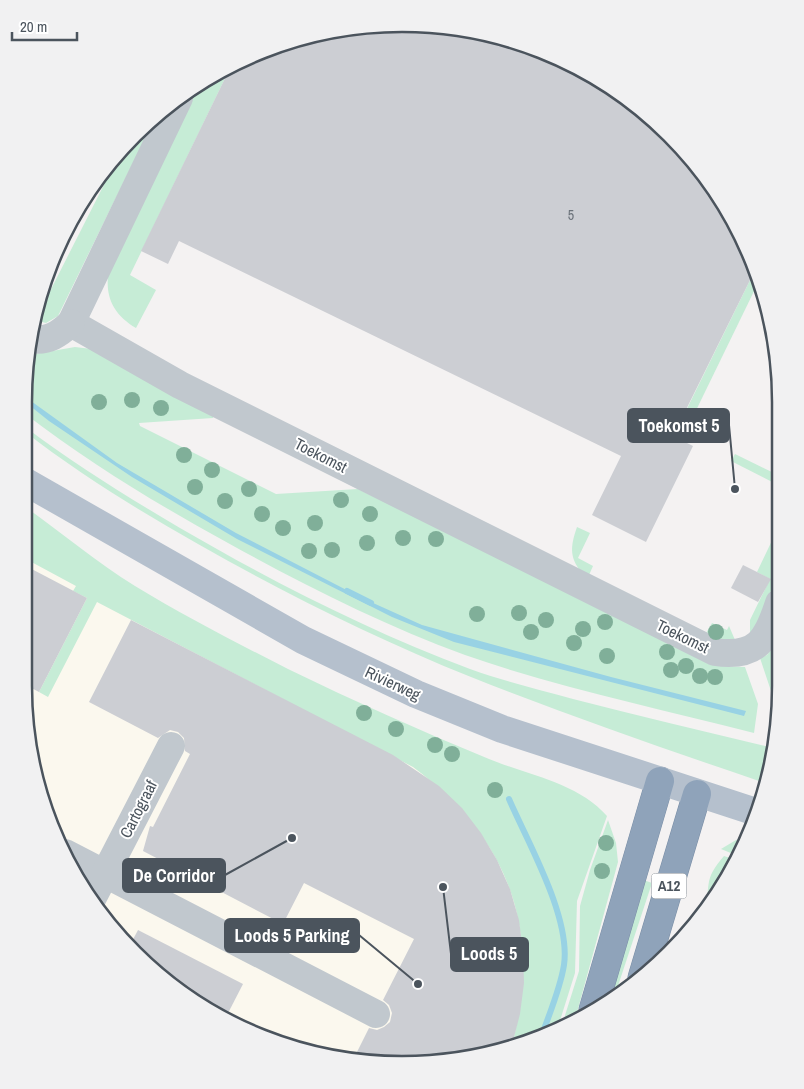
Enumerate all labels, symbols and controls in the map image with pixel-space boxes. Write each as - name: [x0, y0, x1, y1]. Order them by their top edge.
- scale bar: [12, 10, 78, 42]
- text: 20 m: [20, 16, 47, 37]
- house number: 5: [568, 206, 574, 224]
- callout: Toekomst 5: [628, 409, 729, 442]
- text: Toekomst 5: [639, 413, 719, 438]
- street label: Toekomst: [291, 432, 351, 478]
- street label: Toekomst: [653, 614, 713, 658]
- street label: Rivierweg: [362, 661, 425, 706]
- street label: Cartograaf: [114, 776, 162, 842]
- callout: De Corridor: [123, 859, 225, 892]
- text: De Corridor: [133, 863, 215, 888]
- road number: A12: [652, 874, 686, 898]
- callout: Loods 5 Parking: [225, 919, 359, 952]
- text: Loods 5 Parking: [235, 923, 349, 948]
- callout: Loods 5: [451, 938, 528, 971]
- text: Loods 5: [461, 941, 517, 966]

